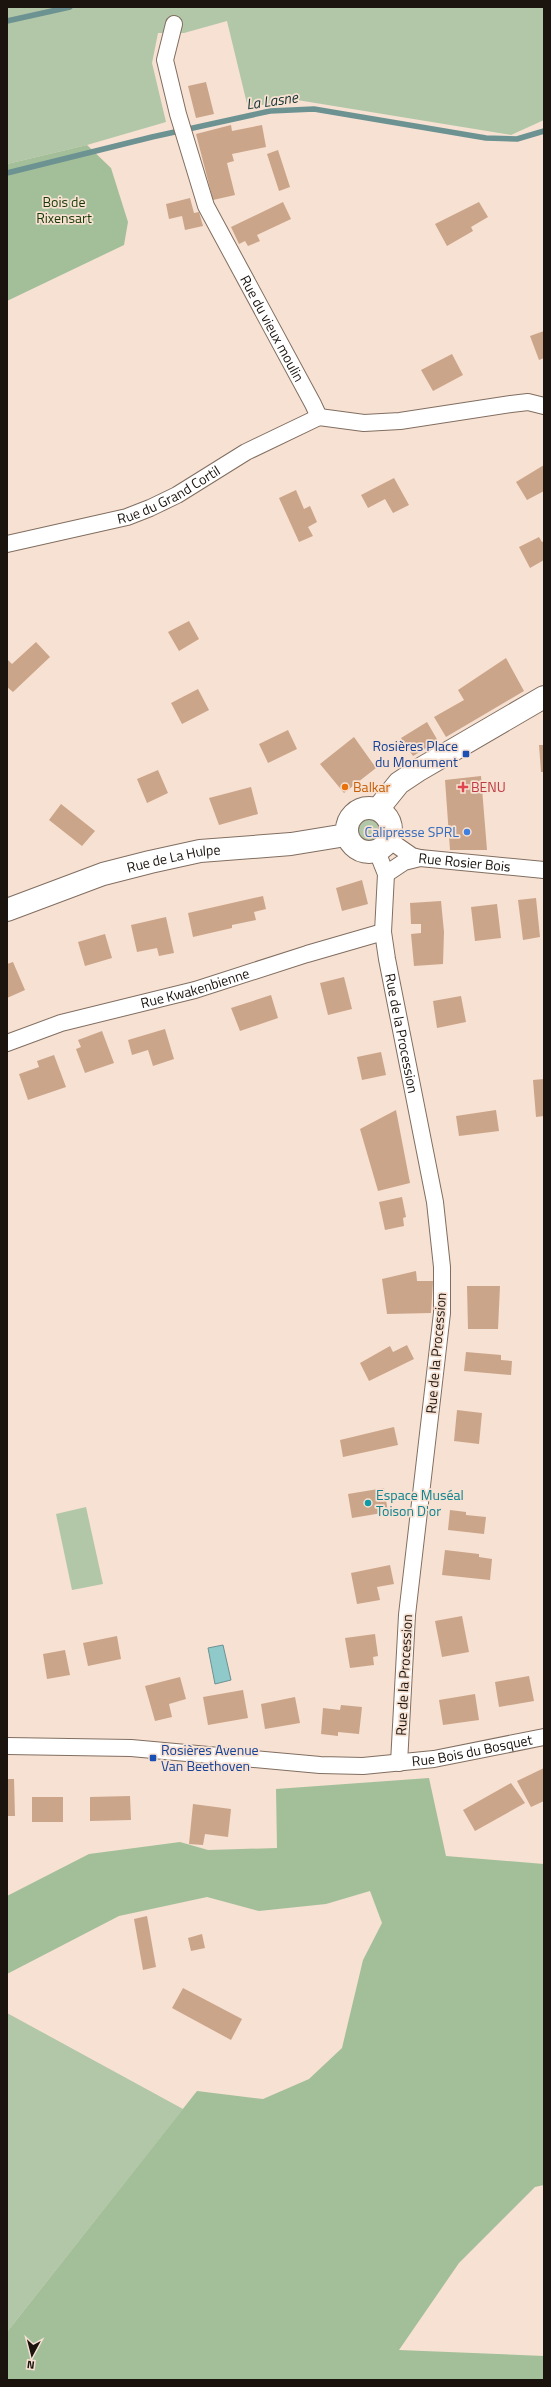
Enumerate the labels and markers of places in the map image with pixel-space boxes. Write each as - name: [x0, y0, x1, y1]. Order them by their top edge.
- place label: Rosières Place du Monument: [372, 735, 458, 772]
- marker: Rosières Place du Monument: [461, 749, 471, 759]
- place label: Balkar: [353, 776, 391, 797]
- place label: BENU: [471, 776, 506, 797]
- marker: Balkar: [340, 782, 350, 792]
- marker: BENU: [458, 782, 468, 792]
- place label: Calipresse SPRL: [365, 821, 459, 842]
- marker: Calipresse SPRL: [462, 827, 472, 837]
- place label: Espace Muséal Toison D'or: [376, 1484, 464, 1521]
- marker: Espace Muséal Toison D'or: [363, 1498, 373, 1508]
- place label: Rosières Avenue Van Beethoven: [161, 1739, 259, 1776]
- marker: Rosières Avenue Van Beethoven: [148, 1753, 158, 1763]

